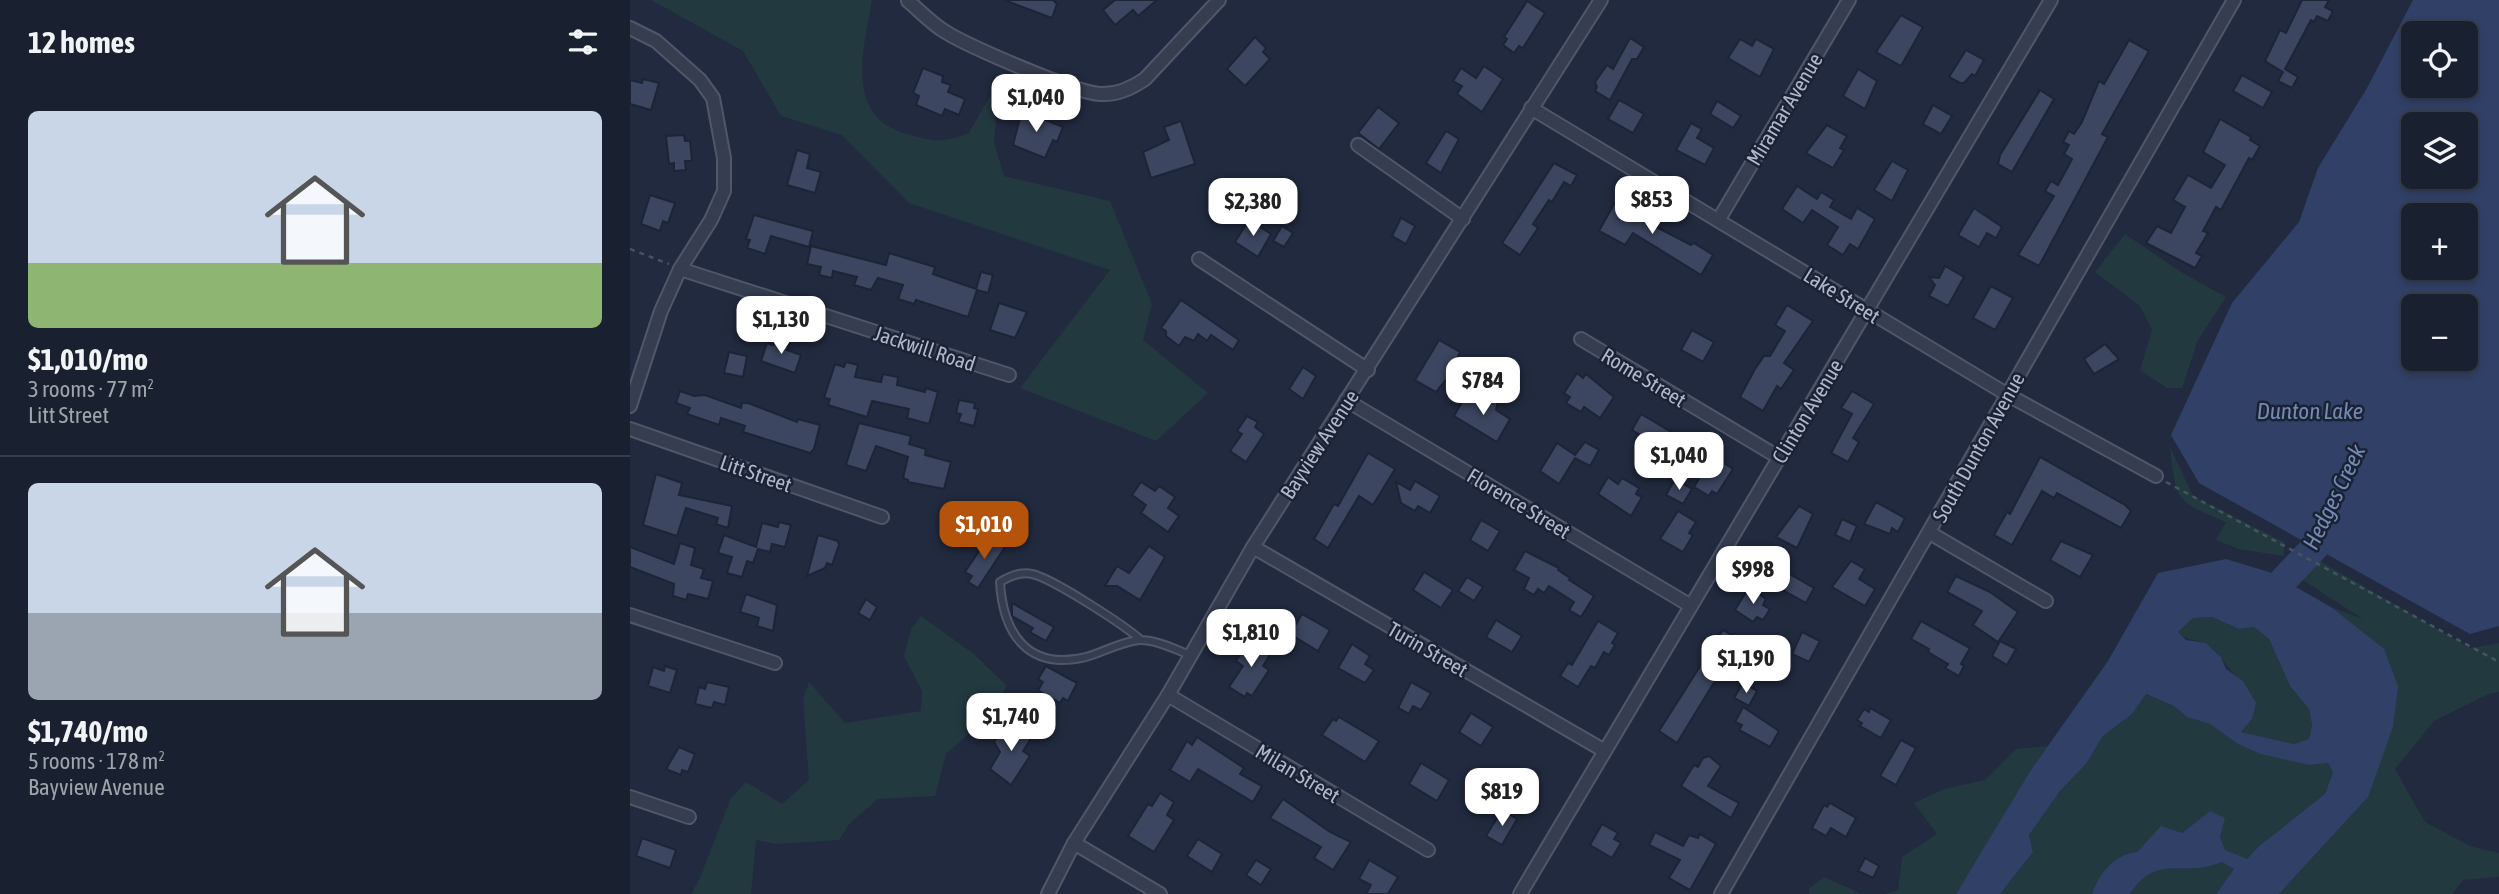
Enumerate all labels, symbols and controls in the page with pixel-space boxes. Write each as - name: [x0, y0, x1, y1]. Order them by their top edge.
- map controls: [2401, 21, 2478, 371]
- button: locate: [2401, 21, 2478, 98]
- icon: filters: [564, 23, 602, 61]
- text: 12 homes: [28, 25, 135, 59]
- street label: Miramar Avenue: [1741, 49, 1827, 169]
- pin: $1,040: [979, 74, 1093, 134]
- text: $1,040: [1008, 84, 1065, 110]
- button: layers: [2401, 112, 2478, 189]
- icon: home: [252, 157, 378, 283]
- pin: $853: [1611, 176, 1693, 236]
- pin: $2,380: [1196, 178, 1310, 238]
- text: $853: [1631, 186, 1673, 212]
- text: $2,380: [1225, 188, 1282, 214]
- button: +: [2401, 203, 2478, 280]
- street label: Lake Street: [1800, 262, 1884, 328]
- button: −: [2401, 294, 2478, 371]
- pin: $1,130: [724, 296, 838, 356]
- text: $1,130: [753, 306, 810, 332]
- street label: Jackwill Road: [871, 320, 979, 376]
- text: $1,010/mo: [28, 342, 148, 376]
- street label: Rome Street: [1598, 343, 1690, 411]
- street label: Clinton Avenue: [1767, 355, 1847, 467]
- pin: $784: [1442, 358, 1524, 417]
- text: $784: [1462, 367, 1504, 393]
- street label: South Dunton Avenue: [1927, 368, 2029, 526]
- text: 3 rooms · 77 m²: [28, 376, 154, 402]
- street label: Bayview Avenue: [1275, 385, 1363, 503]
- water label: Dunton Lake: [2257, 398, 2363, 424]
- text: Litt Street: [28, 402, 109, 428]
- pin: $1,040: [1622, 433, 1736, 492]
- water label: Hedges Creek: [2297, 440, 2371, 554]
- text: $1,040: [1651, 442, 1708, 468]
- street label: Litt Street: [717, 450, 795, 496]
- street label: Florence Street: [1463, 463, 1575, 543]
- pin: $1,010: [927, 502, 1041, 561]
- text: $1,010: [956, 511, 1013, 537]
- icon: home: [252, 529, 378, 655]
- pin: $998: [1712, 546, 1794, 606]
- text: $998: [1732, 556, 1774, 582]
- pin: $1,810: [1194, 610, 1308, 669]
- street label: Turin Street: [1384, 616, 1472, 682]
- text: $1,810: [1223, 619, 1280, 645]
- pin: $1,190: [1689, 636, 1803, 695]
- text: $1,190: [1718, 645, 1775, 671]
- pin: $1,740: [954, 694, 1068, 753]
- text: $1,740: [983, 703, 1040, 729]
- text: $1,740/mo: [28, 714, 148, 748]
- street label: Milan Street: [1252, 739, 1344, 807]
- text: 5 rooms · 178 m²: [28, 748, 165, 774]
- pin: $819: [1461, 768, 1543, 828]
- text: Bayview Avenue: [28, 774, 165, 800]
- text: $819: [1481, 778, 1523, 804]

